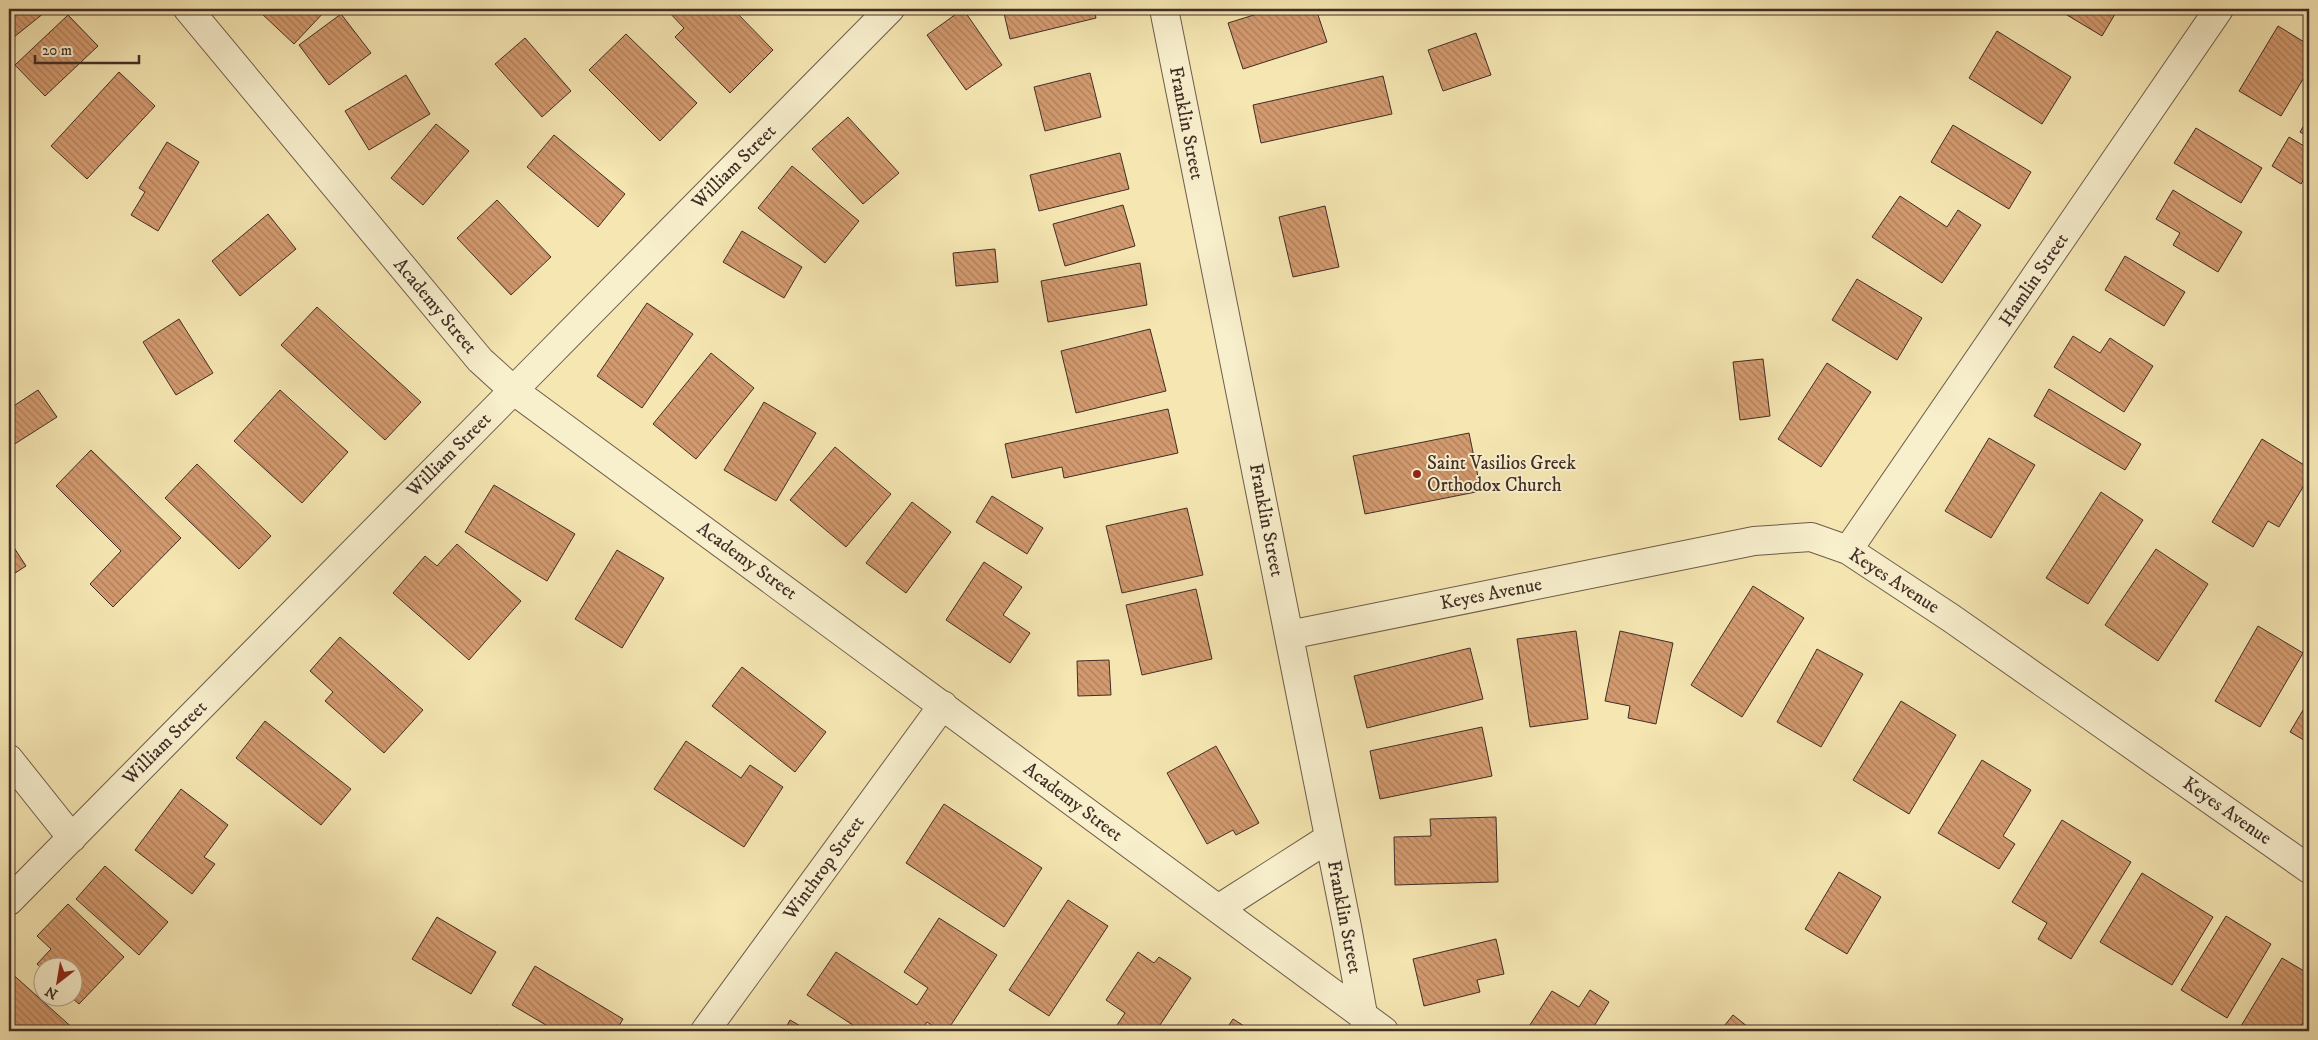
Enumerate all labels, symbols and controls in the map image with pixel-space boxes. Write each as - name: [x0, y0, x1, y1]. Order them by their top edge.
- scale bar: [35, 32, 139, 64]
- text: 20 m: [42, 41, 72, 60]
- street label: Franklin Street: [1164, 64, 1208, 182]
- street label: William Street: [686, 120, 781, 215]
- street label: Hamlin Street: [1994, 229, 2074, 331]
- street label: Academy Street: [388, 253, 482, 359]
- street label: William Street: [401, 408, 496, 503]
- place label: Saint Vasilios Greek Orthodox Church: [1427, 452, 1576, 497]
- street label: Franklin Street: [1244, 461, 1288, 579]
- marker: Saint Vasilios Greek Orthodox Church: [1411, 468, 1423, 480]
- street label: Academy Street: [693, 517, 801, 605]
- street label: Keyes Avenue: [1844, 543, 1944, 619]
- street label: Keyes Avenue: [1438, 573, 1544, 615]
- street label: William Street: [117, 696, 212, 791]
- street label: Academy Street: [1019, 757, 1127, 847]
- street label: Keyes Avenue: [2178, 772, 2276, 850]
- street label: Winthrop Street: [778, 811, 869, 925]
- street label: Franklin Street: [1322, 858, 1366, 976]
- north arrow: [32, 958, 82, 1008]
- text: N: [42, 981, 61, 1003]

